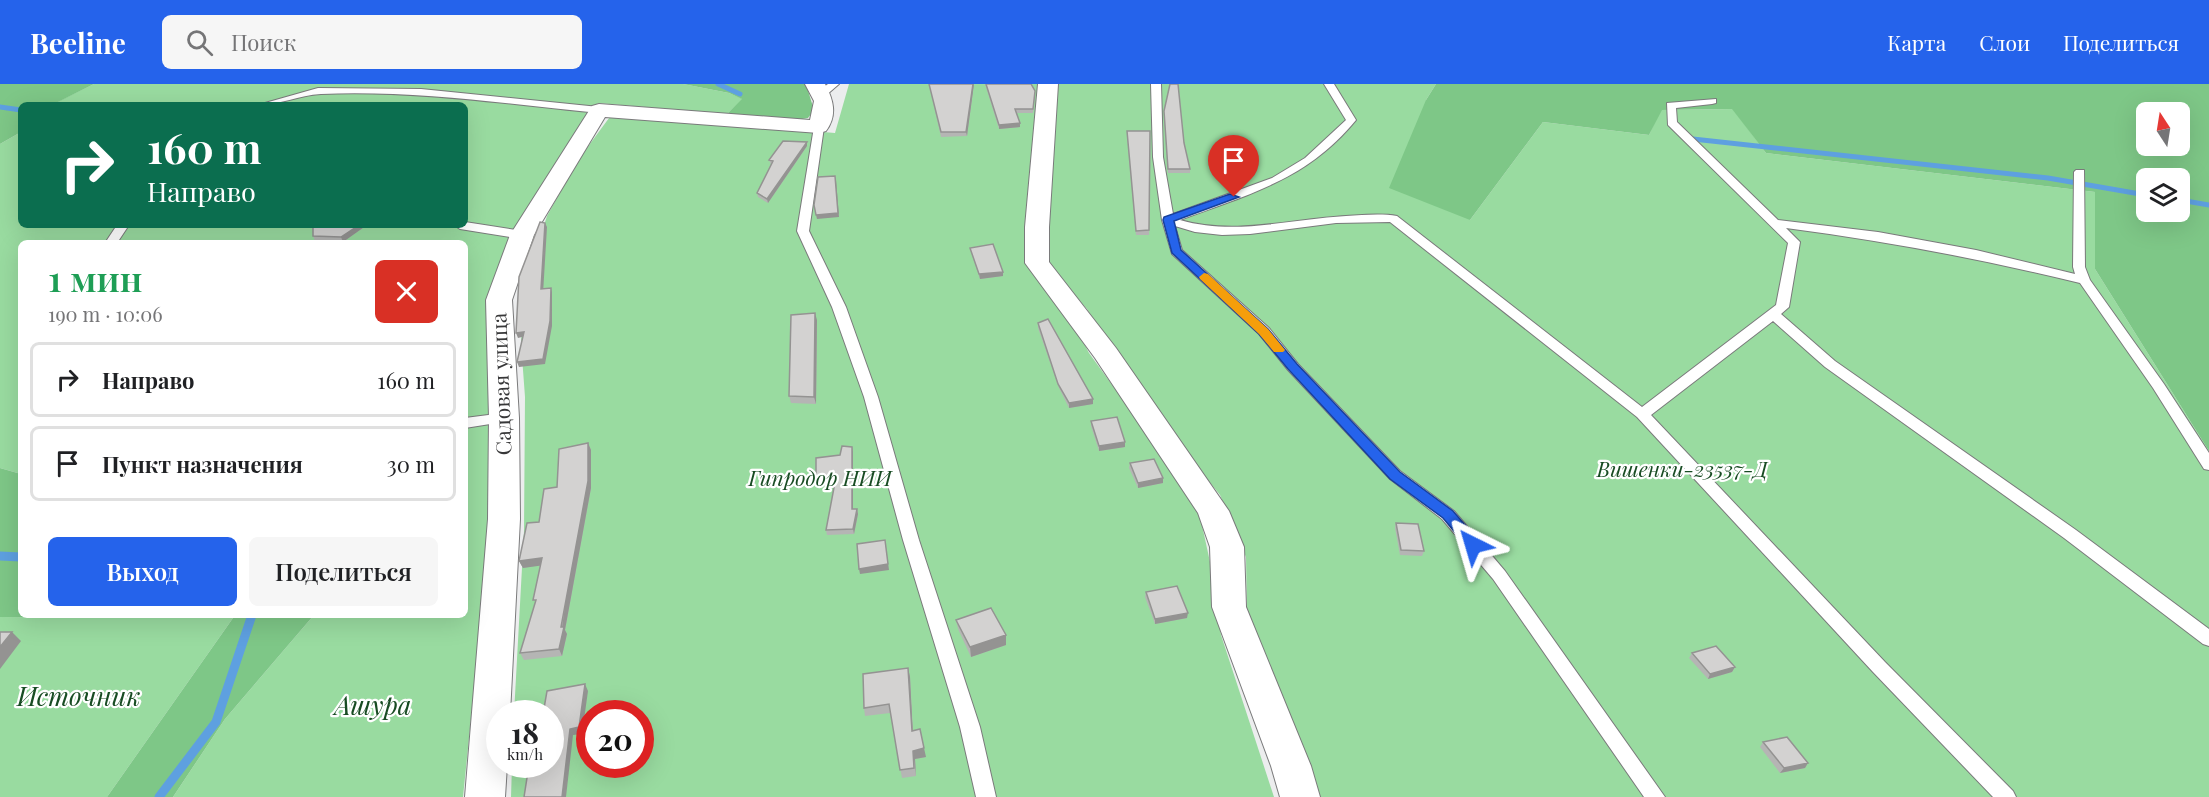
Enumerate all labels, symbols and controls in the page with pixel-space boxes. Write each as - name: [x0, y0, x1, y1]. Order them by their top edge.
- search box: [162, 15, 582, 69]
- text: Beeline: [30, 24, 126, 61]
- icon: search: [183, 26, 216, 59]
- text: Поиск: [231, 27, 296, 57]
- text: Карта: [1887, 28, 1946, 56]
- text: Слои: [1979, 28, 2030, 56]
- text: Поделиться: [2063, 28, 2179, 56]
- north arrow: [2136, 102, 2190, 156]
- map controls: [2136, 102, 2190, 222]
- text: 160 m: [147, 119, 262, 175]
- icon: right: [48, 126, 126, 204]
- pin: [1208, 135, 1259, 197]
- icon: arrive: [1217, 144, 1250, 177]
- button: layers: [2136, 168, 2190, 222]
- text: Направо: [147, 173, 256, 209]
- text: 1 мин: [48, 253, 143, 301]
- button: close: [375, 260, 438, 323]
- text: 190 m · 10:06: [48, 300, 163, 327]
- street label: Садовая улица: [484, 312, 516, 456]
- icon: right: [51, 363, 84, 396]
- text: Направо: [102, 365, 195, 395]
- text: 160 m: [377, 365, 435, 395]
- icon: arrive: [51, 447, 84, 480]
- text: Пункт назначения: [102, 449, 303, 479]
- text: 30 m: [387, 449, 435, 479]
- park label: Вишенки-23537-Д: [1596, 454, 1769, 482]
- park label: Гипродор НИИ: [747, 463, 893, 491]
- position arrow: [1441, 513, 1505, 577]
- button: Выход: [48, 537, 237, 606]
- button: Поделиться: [249, 537, 438, 606]
- park label: Источник: [16, 678, 141, 713]
- park label: Ашура: [332, 687, 411, 722]
- speed limit sign: 20: [576, 700, 654, 778]
- text: 18: [511, 712, 539, 752]
- text: km/h: [507, 744, 543, 764]

